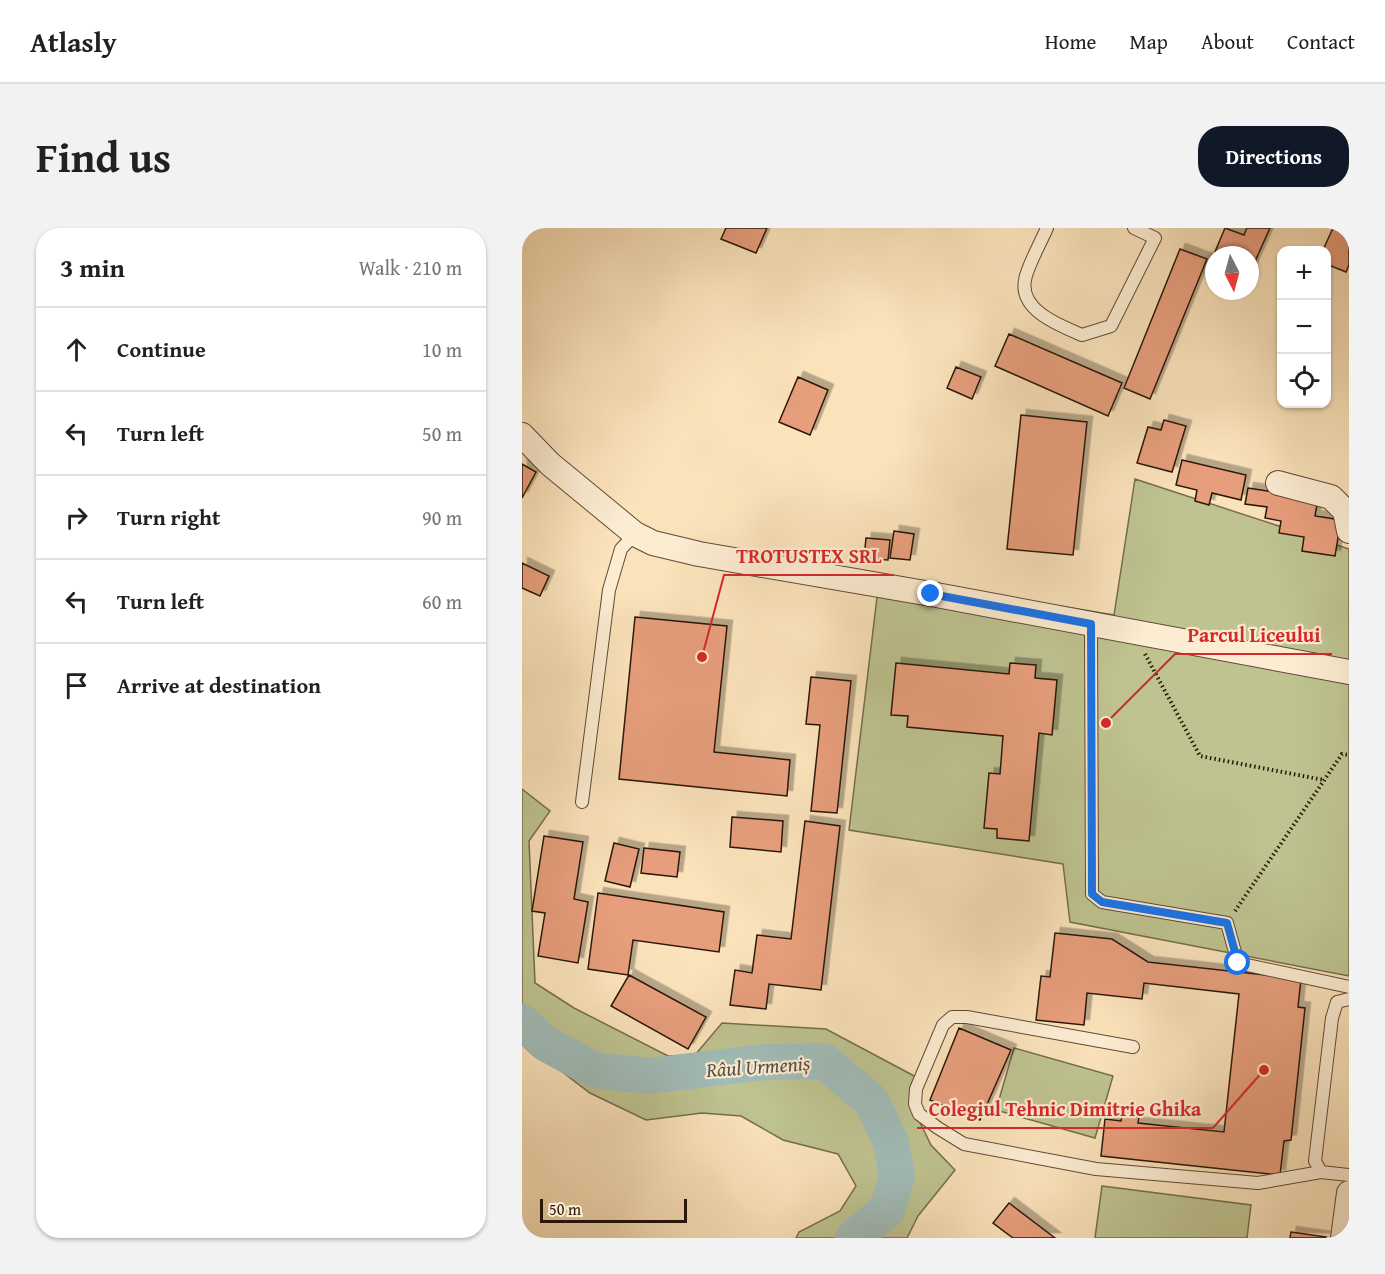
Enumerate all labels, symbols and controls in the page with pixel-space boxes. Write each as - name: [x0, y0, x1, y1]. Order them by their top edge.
- text: Atlasly: [30, 21, 117, 62]
- text: Home: [1045, 26, 1096, 57]
- text: Map: [1129, 26, 1168, 57]
- text: About: [1201, 26, 1254, 57]
- text: Contact: [1287, 26, 1355, 57]
- text: Find us: [36, 126, 171, 187]
- button: Directions: [1198, 126, 1349, 187]
- north arrow: [1205, 246, 1259, 300]
- map controls: [1277, 246, 1331, 408]
- button: +: [1277, 246, 1331, 300]
- text: 3 min: [60, 248, 125, 287]
- text: Walk · 210 m: [359, 253, 462, 282]
- button: −: [1277, 300, 1331, 354]
- icon: ahead: [60, 333, 93, 366]
- text: Continue: [117, 333, 206, 365]
- text: 10 m: [422, 335, 462, 364]
- button: locate: [1277, 354, 1331, 408]
- icon: left: [60, 417, 93, 450]
- text: Turn left: [117, 417, 204, 449]
- text: 50 m: [422, 419, 462, 448]
- icon: right: [60, 501, 93, 534]
- text: Turn right: [117, 501, 220, 533]
- text: 90 m: [422, 503, 462, 532]
- callout: TROTUSTEX SRL: [724, 537, 894, 575]
- text: TROTUSTEX SRL: [736, 541, 882, 570]
- route end: [917, 580, 943, 606]
- icon: left: [60, 585, 93, 618]
- text: Turn left: [117, 585, 204, 617]
- text: 60 m: [422, 587, 462, 616]
- callout: Parcul Liceului: [1175, 616, 1332, 654]
- text: Parcul Liceului: [1187, 620, 1321, 649]
- icon: arrive: [60, 669, 93, 702]
- text: Arrive at destination: [117, 669, 321, 701]
- route start: [1224, 949, 1250, 975]
- water label: Râul Urmeniș: [704, 1048, 812, 1084]
- callout: Colegiul Tehnic Dimitrie Ghika: [917, 1090, 1213, 1128]
- text: Colegiul Tehnic Dimitrie Ghika: [929, 1094, 1202, 1123]
- scale bar: [540, 1196, 687, 1224]
- text: 50 m: [549, 1197, 581, 1221]

